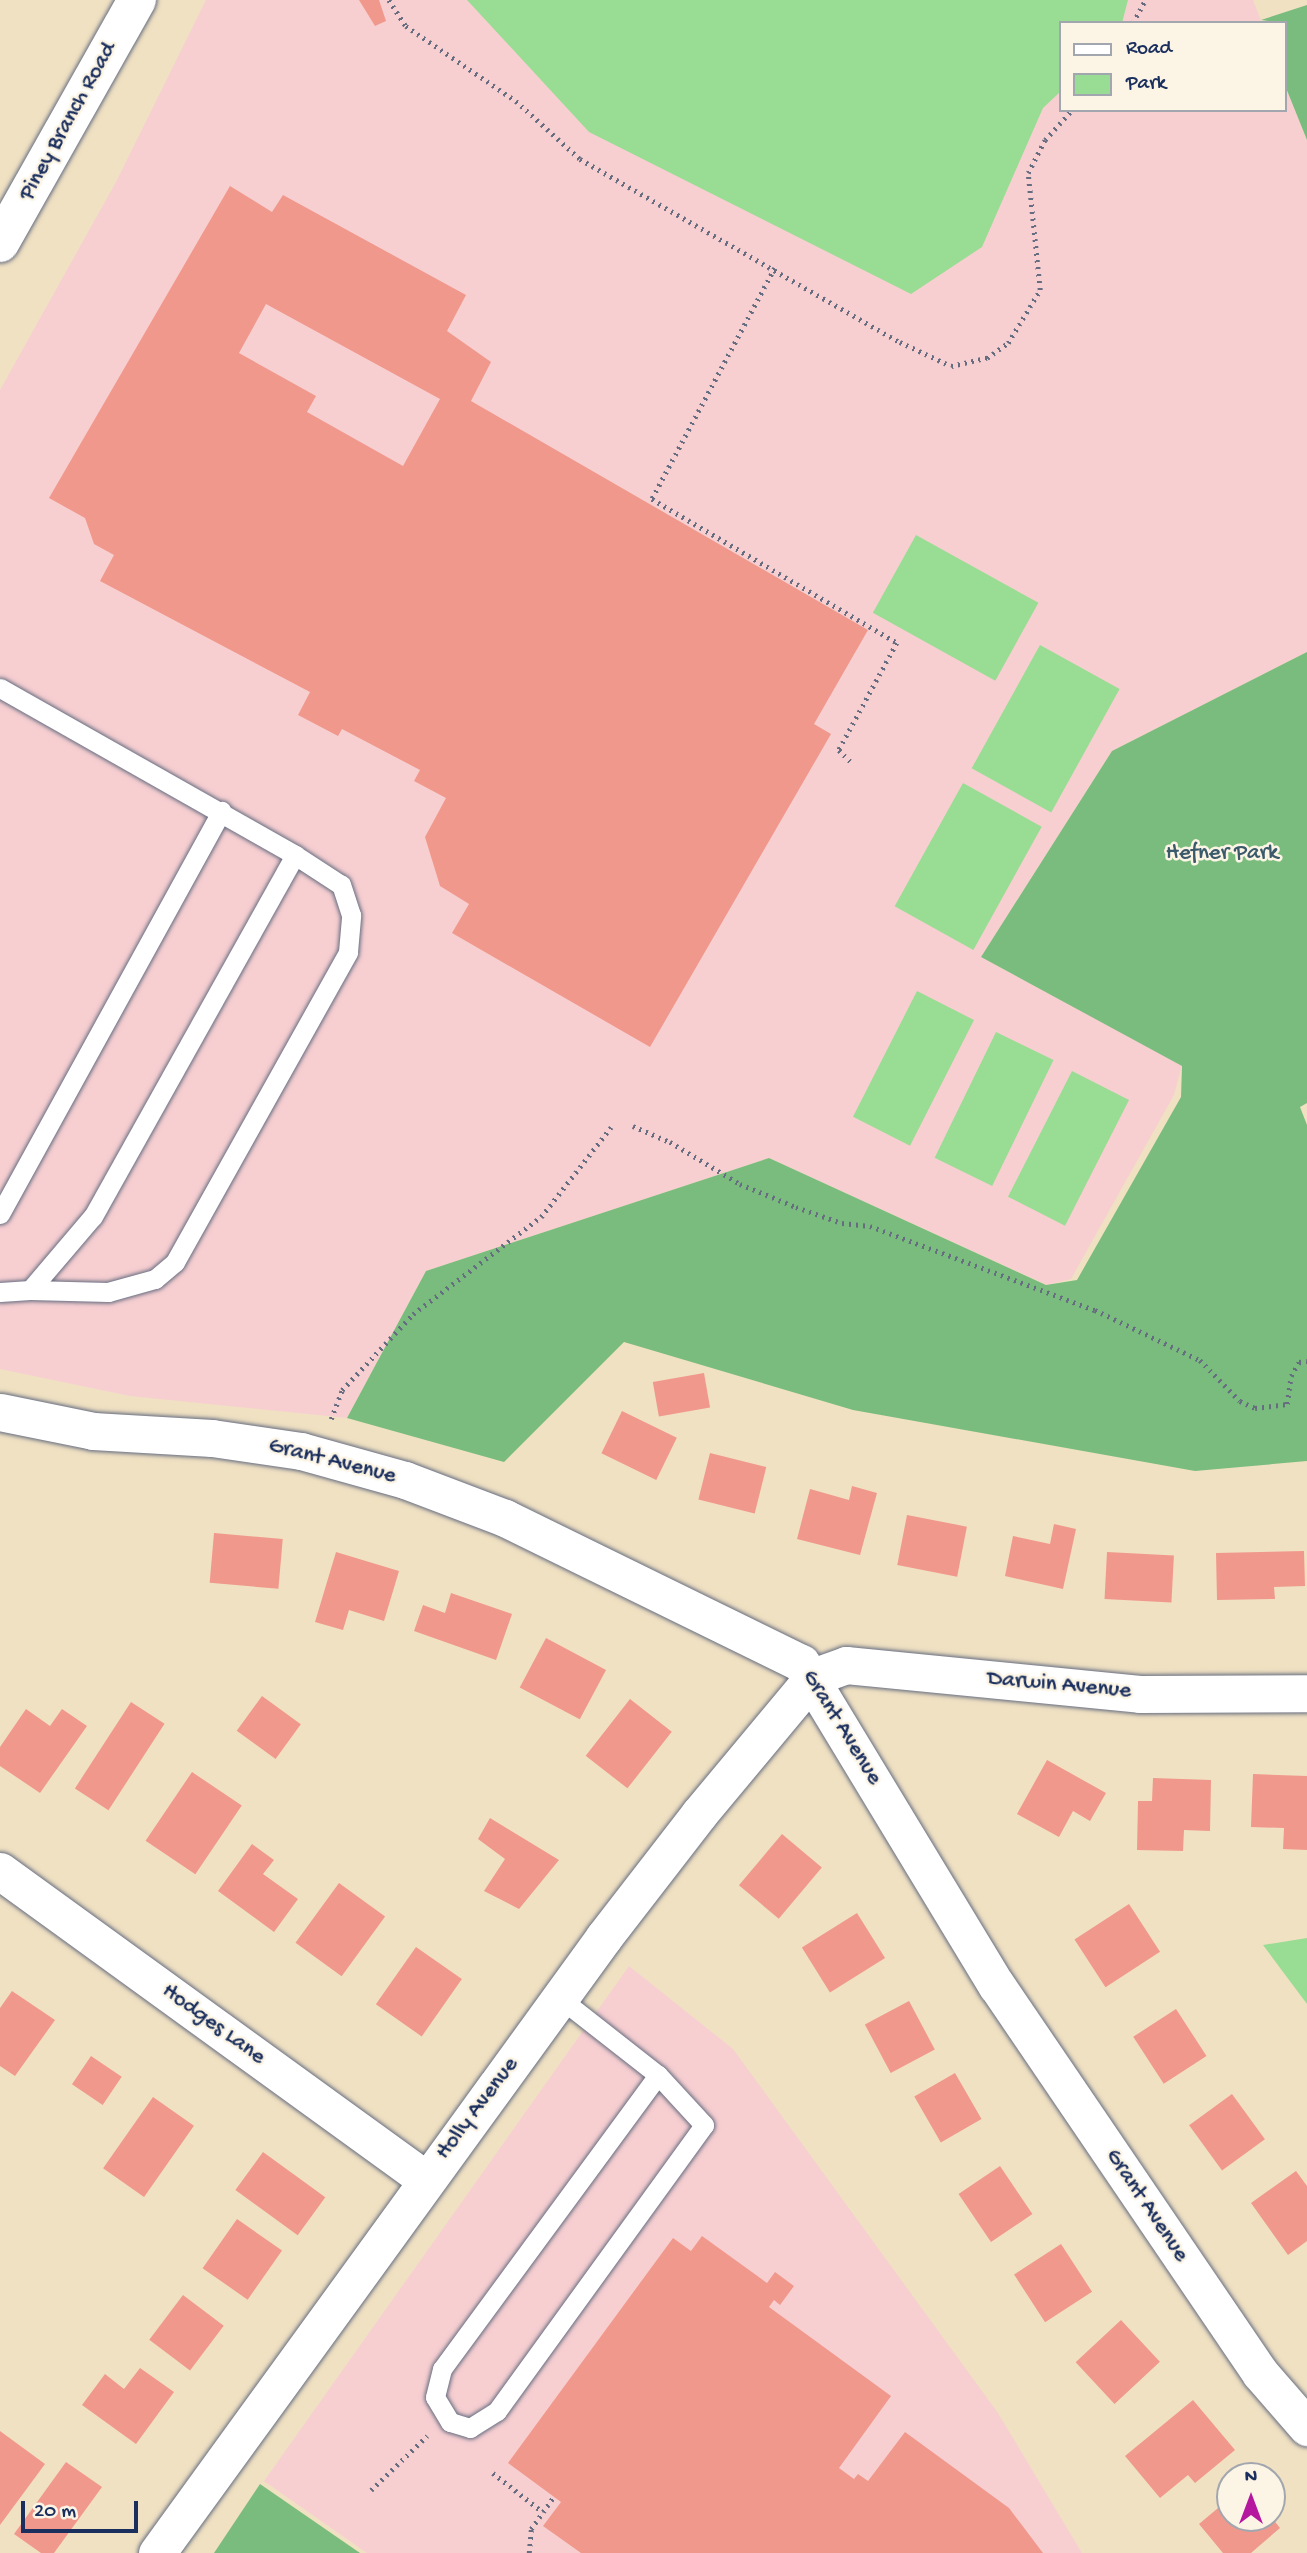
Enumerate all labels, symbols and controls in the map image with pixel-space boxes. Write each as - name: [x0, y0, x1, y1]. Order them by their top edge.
- legend: [1058, 21, 1286, 112]
- text: Road: [1126, 37, 1172, 62]
- street label: Piney Branch Road: [14, 38, 124, 206]
- text: Park: [1126, 72, 1166, 97]
- park label: Hefner Park: [1166, 840, 1278, 868]
- street label: Grant Avenue: [265, 1433, 399, 1491]
- street label: Grant Avenue: [795, 1665, 887, 1791]
- street label: Darwin Avenue: [986, 1666, 1132, 1706]
- street label: Hodges Lane: [156, 1978, 270, 2072]
- street label: Holly Avenue: [431, 2052, 525, 2166]
- street label: Grant Avenue: [1098, 2144, 1194, 2268]
- north arrow: [1216, 2462, 1286, 2532]
- text: N: [1245, 2466, 1257, 2489]
- scale bar: [24, 2486, 142, 2530]
- text: 20 m: [34, 2500, 76, 2525]

